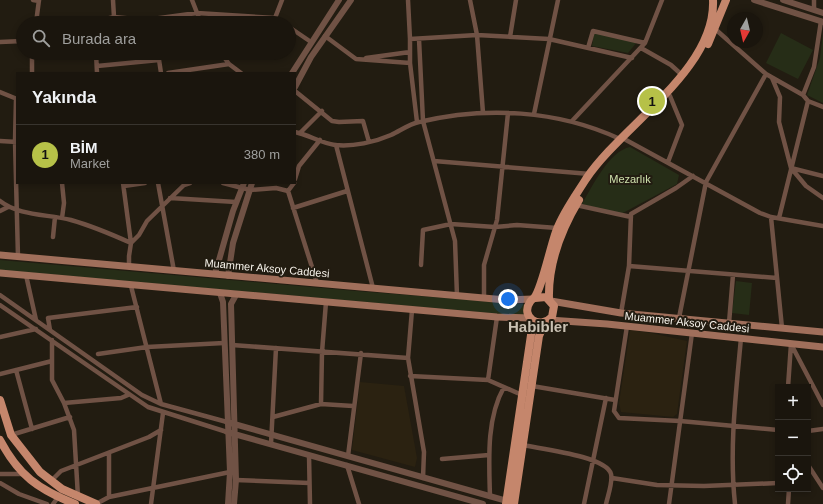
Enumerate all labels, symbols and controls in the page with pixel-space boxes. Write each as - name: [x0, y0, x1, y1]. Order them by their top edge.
- north arrow: [727, 12, 763, 48]
- search box: [16, 16, 296, 60]
- icon: search: [30, 27, 52, 49]
- text: Burada ara: [62, 30, 136, 47]
- pin: 1: [639, 86, 665, 116]
- text: Yakında: [32, 88, 96, 107]
- text: BİM: [70, 139, 98, 156]
- text: 1: [41, 147, 49, 162]
- text: 380 m: [244, 147, 280, 162]
- text: Market: [70, 156, 110, 171]
- park label: Mezarlık: [609, 173, 651, 185]
- street label: Muammer Aksoy Caddesi: [204, 257, 330, 279]
- your location: [498, 289, 518, 309]
- street label: Muammer Aksoy Caddesi: [624, 309, 750, 335]
- district label: Habibler: [508, 318, 568, 335]
- map controls: [775, 384, 811, 492]
- button: +: [775, 384, 811, 420]
- button: −: [775, 420, 811, 456]
- button: locate: [775, 456, 811, 492]

